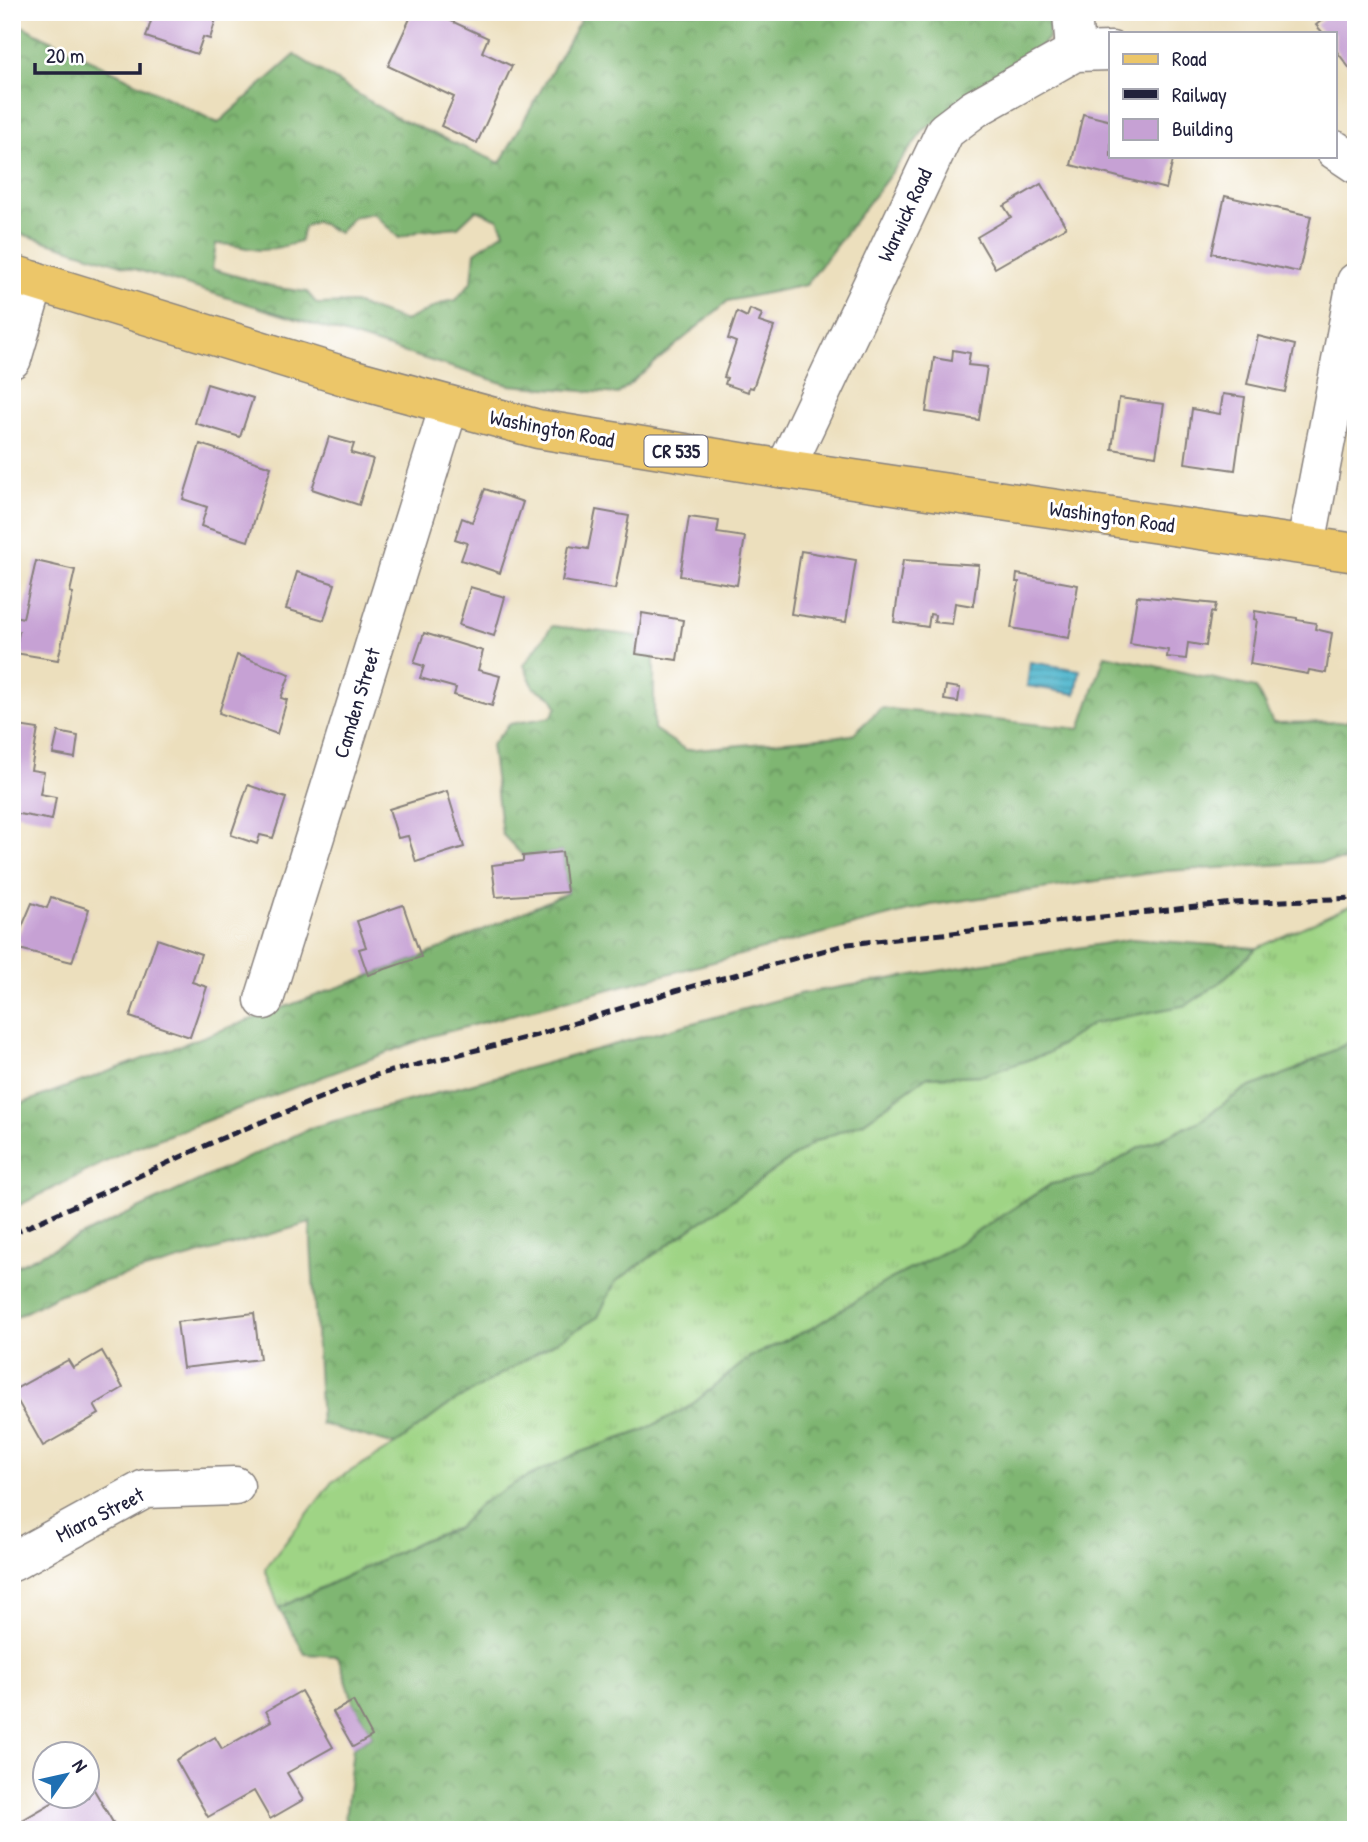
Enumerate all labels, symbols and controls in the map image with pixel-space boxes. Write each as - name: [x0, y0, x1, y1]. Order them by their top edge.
- scale bar: [35, 32, 140, 76]
- legend: [1109, 32, 1336, 158]
- text: 20 m: [46, 41, 84, 70]
- text: Road: [1172, 44, 1206, 73]
- text: Railway: [1172, 80, 1227, 109]
- text: Building: [1172, 114, 1233, 143]
- street label: Warwick Road: [870, 163, 939, 266]
- street label: Washington Road: [487, 402, 617, 455]
- road number: CR 535: [644, 436, 708, 466]
- street label: Washington Road: [1048, 493, 1176, 540]
- street label: Camden Street: [326, 643, 387, 761]
- street label: Miara Street: [51, 1480, 150, 1549]
- north arrow: [32, 1741, 102, 1811]
- text: N: [66, 1754, 94, 1777]

